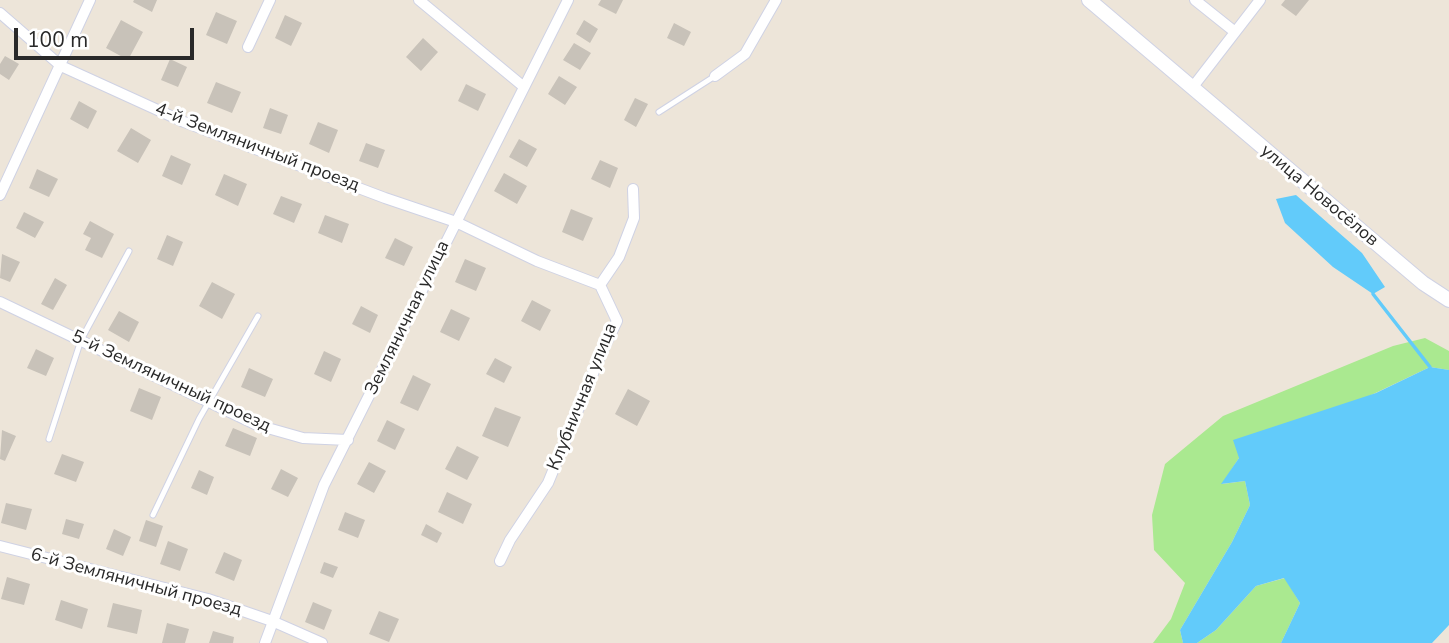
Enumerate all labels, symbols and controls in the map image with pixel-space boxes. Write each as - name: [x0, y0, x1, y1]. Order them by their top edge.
- scale bar: [18, 14, 198, 58]
- text: 100 m: [27, 26, 88, 54]
- street label: 4-й Земляничный проезд: [152, 99, 362, 197]
- street label: улица Новосёлов: [1256, 140, 1382, 252]
- street label: Земляничная улица: [361, 237, 455, 399]
- street label: Клубничная улица: [544, 320, 622, 474]
- street label: 5-й Земляничный проезд: [68, 326, 274, 438]
- street label: 6-й Земляничный проезд: [28, 544, 244, 622]

